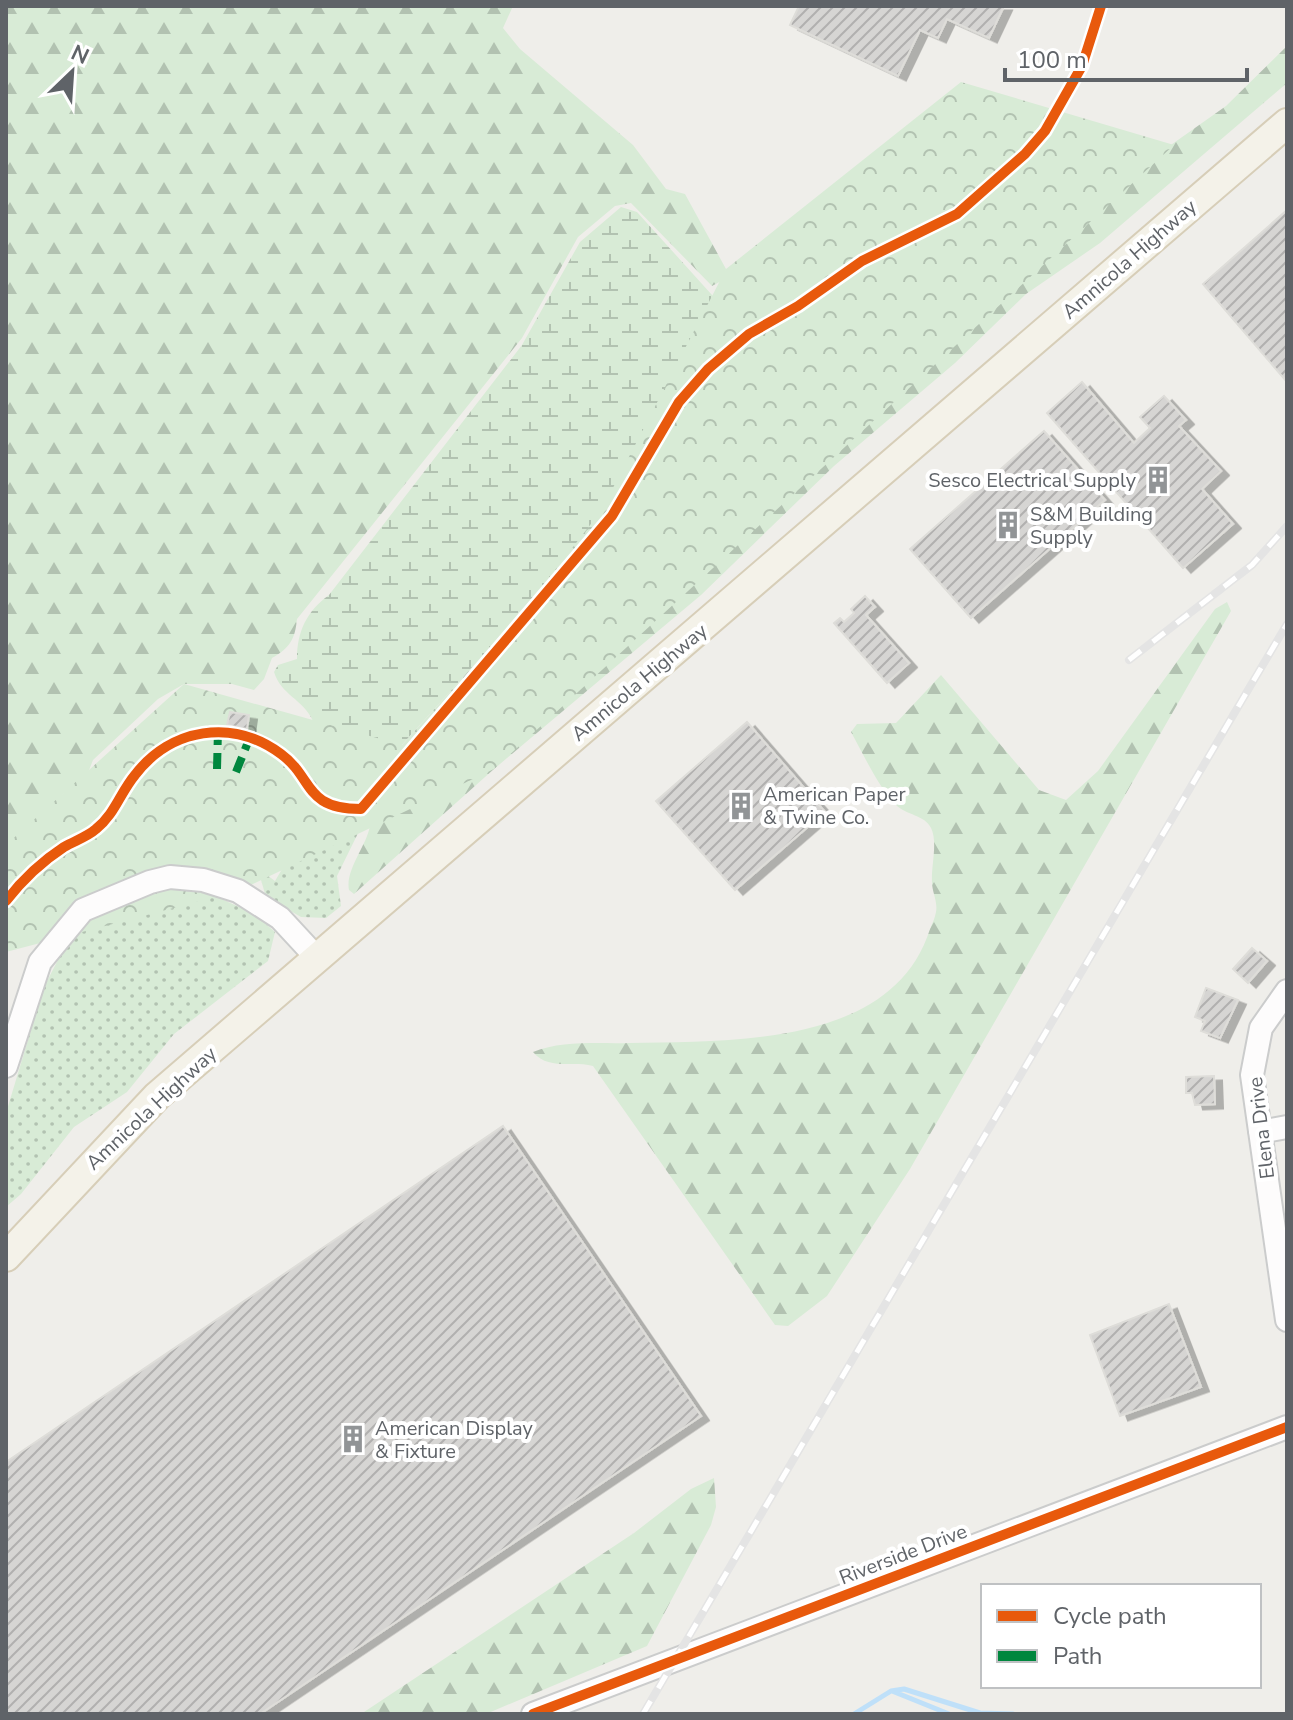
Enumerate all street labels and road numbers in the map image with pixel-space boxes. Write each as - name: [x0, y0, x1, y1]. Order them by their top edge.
- street label: Amnicola Highway: [1056, 193, 1203, 325]
- street label: Amnicola Highway: [566, 617, 714, 747]
- street label: Amnicola Highway: [80, 1040, 223, 1176]
- street label: Elena Drive: [1242, 1075, 1281, 1181]
- street label: Riverside Drive: [835, 1518, 971, 1591]

